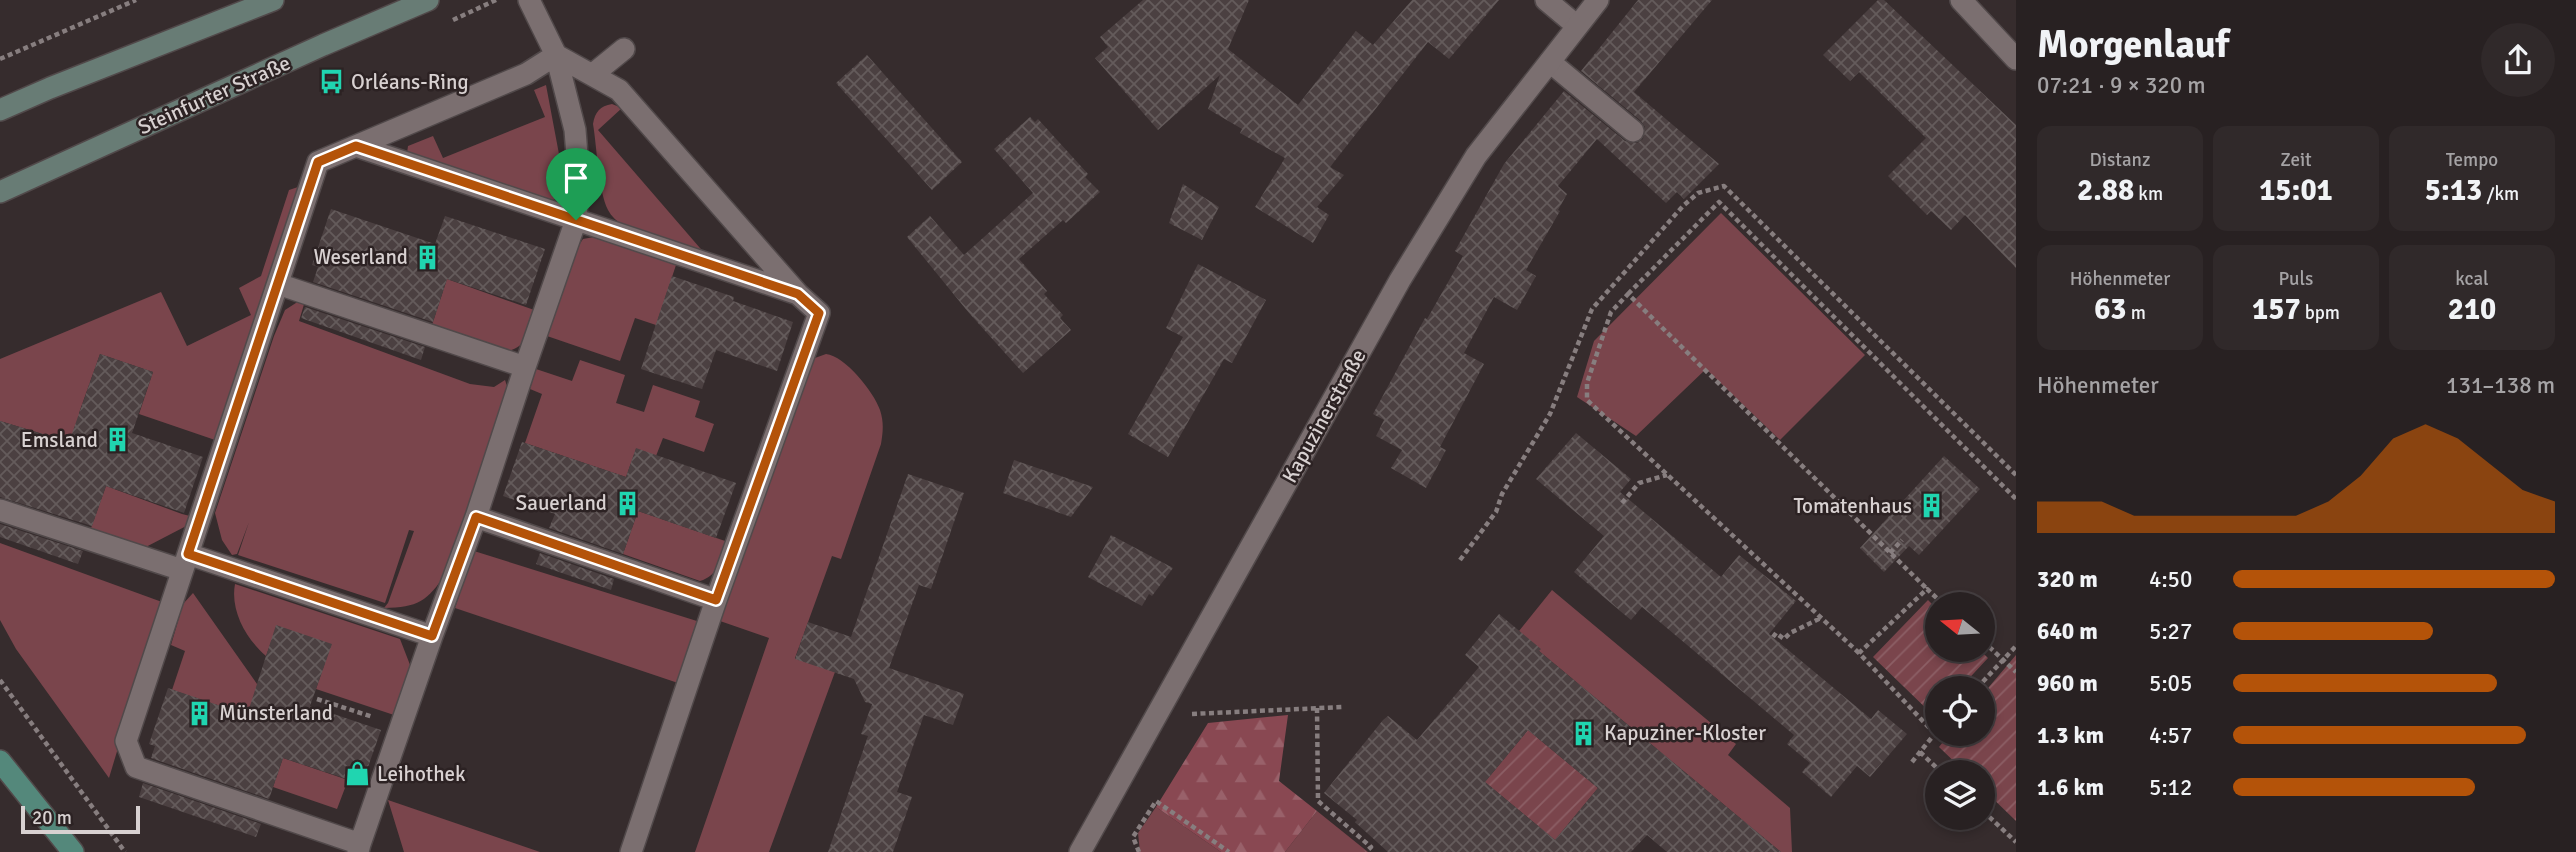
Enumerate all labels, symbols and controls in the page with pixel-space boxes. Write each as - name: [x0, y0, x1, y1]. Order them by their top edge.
- text: Morgenlauf: [2037, 21, 2229, 68]
- button: share: [2481, 23, 2555, 97]
- street label: Steinfurter Straße: [134, 50, 294, 140]
- bus stop icon: Orléans-Ring: [317, 68, 345, 96]
- place label: Orléans-Ring: [351, 69, 469, 95]
- text: 07:21 · 9 × 320 m: [2037, 71, 2206, 100]
- pin: [546, 148, 606, 220]
- text: Distanz: [2090, 148, 2150, 172]
- text: Zeit: [2280, 148, 2312, 172]
- text: Tempo: [2446, 148, 2498, 172]
- icon: arrive: [557, 159, 595, 197]
- text: 2.88: [2077, 172, 2134, 209]
- text: 15:01: [2259, 172, 2333, 209]
- text: 5:13: [2425, 172, 2482, 209]
- text: km: [2134, 182, 2163, 206]
- text: /km: [2482, 182, 2519, 206]
- building icon: Weserland: [414, 243, 442, 271]
- place label: Weserland: [314, 244, 408, 270]
- text: Höhenmeter: [2070, 267, 2170, 291]
- text: Puls: [2279, 267, 2313, 291]
- text: kcal: [2455, 267, 2489, 291]
- text: 63: [2094, 291, 2127, 328]
- text: 157: [2252, 291, 2301, 328]
- text: 210: [2448, 291, 2496, 328]
- text: m: [2127, 301, 2146, 325]
- text: bpm: [2301, 301, 2340, 325]
- street label: Kapuzinerstraße: [1277, 345, 1371, 487]
- text: Höhenmeter: [2037, 371, 2159, 400]
- text: 131–138 m: [2446, 371, 2555, 400]
- building icon: Emsland: [104, 426, 132, 454]
- place label: Emsland: [21, 427, 98, 453]
- building icon: Sauerland: [613, 489, 641, 517]
- place label: Sauerland: [516, 490, 607, 516]
- building icon: Tomatenhaus: [1918, 492, 1946, 520]
- place label: Tomatenhaus: [1793, 493, 1912, 519]
- text: 320 m: [2037, 565, 2098, 594]
- text: 4:50: [2149, 565, 2192, 594]
- north arrow: [1925, 592, 1995, 662]
- map controls: [1925, 592, 1995, 830]
- text: 640 m: [2037, 617, 2098, 646]
- text: 5:27: [2149, 617, 2192, 646]
- text: 960 m: [2037, 669, 2098, 698]
- text: 5:05: [2149, 669, 2192, 698]
- button: locate: [1925, 676, 1995, 746]
- building icon: Münsterland: [185, 699, 213, 727]
- place label: Münsterland: [219, 700, 333, 726]
- building icon: Kapuziner-Kloster: [1570, 719, 1598, 747]
- place label: Kapuziner-Kloster: [1604, 720, 1766, 746]
- text: 1.3 km: [2037, 721, 2104, 750]
- text: 4:57: [2149, 721, 2192, 750]
- shop icon: Leihothek: [343, 760, 371, 788]
- button: layers: [1925, 760, 1995, 830]
- place label: Leihothek: [377, 761, 466, 787]
- text: 1.6 km: [2037, 773, 2104, 802]
- text: 5:12: [2149, 773, 2192, 802]
- scale bar: [21, 803, 140, 835]
- text: 20 m: [32, 806, 72, 830]

